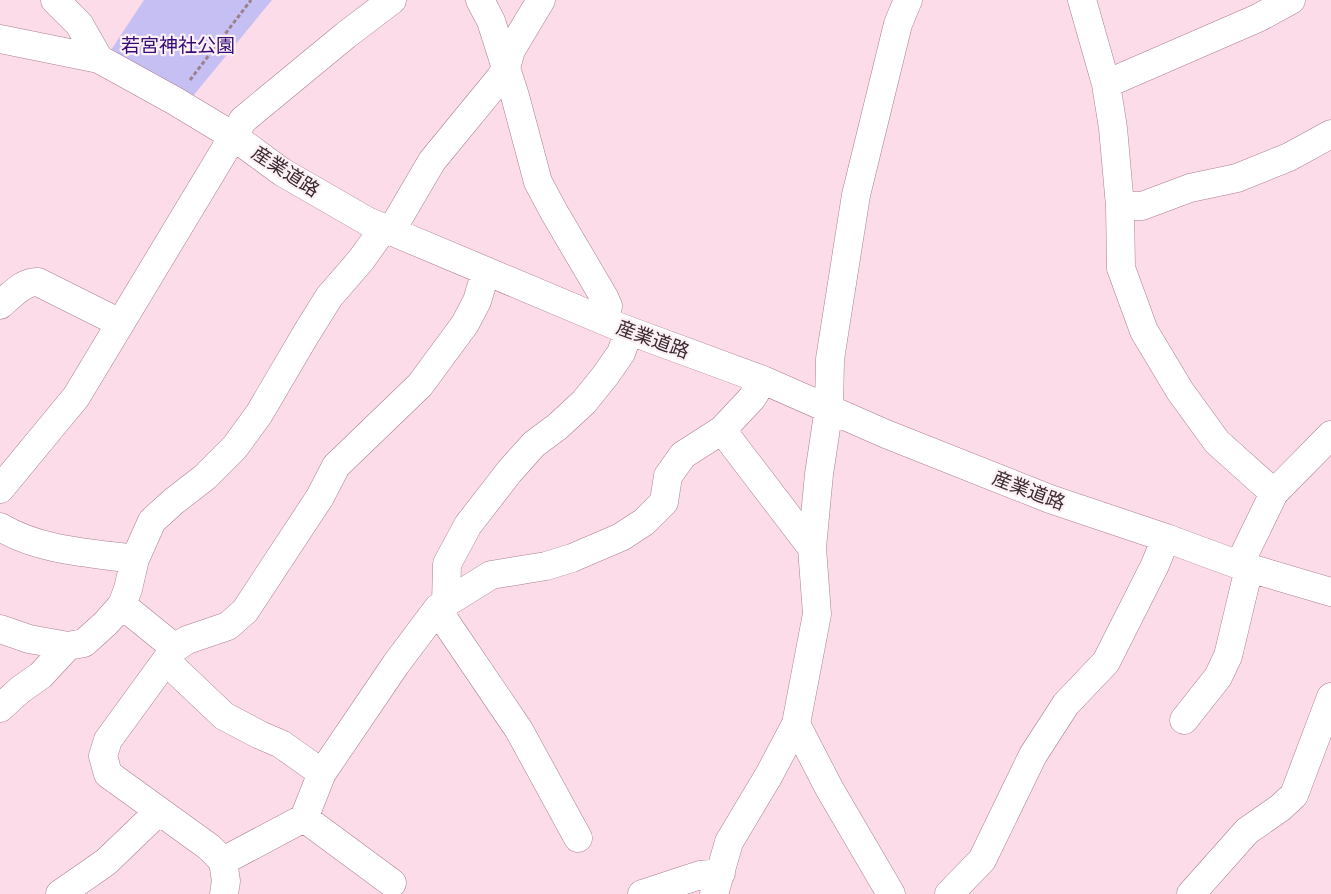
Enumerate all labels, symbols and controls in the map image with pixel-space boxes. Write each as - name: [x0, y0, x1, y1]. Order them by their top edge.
- park label: 若宮神社公園: [121, 35, 235, 58]
- street label: 産業道路: [247, 142, 323, 203]
- street label: 産業道路: [613, 317, 692, 364]
- street label: 産業道路: [989, 467, 1068, 516]

